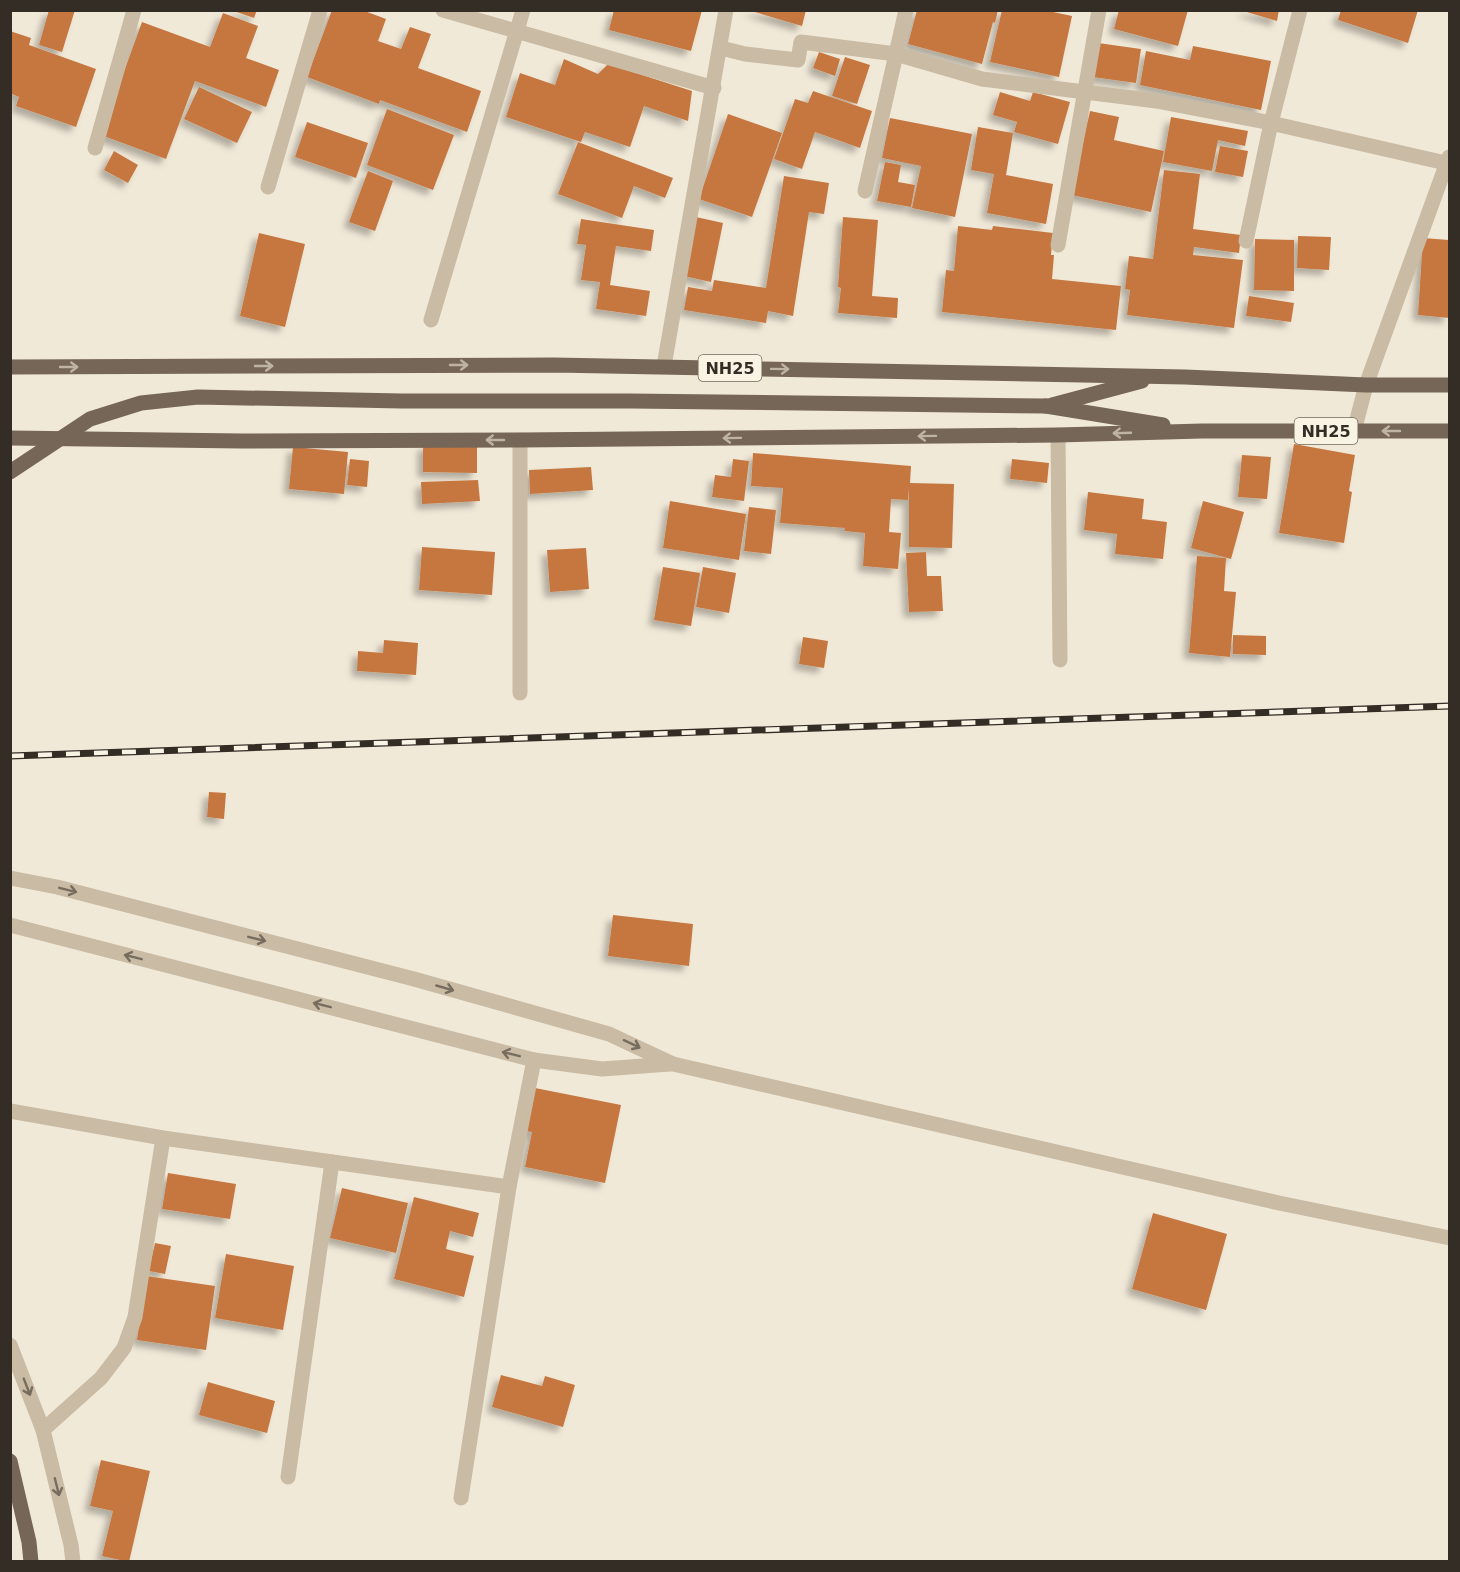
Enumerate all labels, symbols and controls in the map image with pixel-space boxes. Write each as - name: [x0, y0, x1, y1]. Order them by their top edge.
- road number: NH25: [698, 355, 762, 381]
- one-way arrow: [448, 359, 468, 371]
- one-way arrow: [253, 360, 273, 372]
- one-way arrow: [58, 361, 78, 373]
- one-way arrow: [769, 363, 789, 374]
- road number: NH25: [1294, 418, 1358, 444]
- one-way arrow: [1382, 425, 1402, 437]
- one-way arrow: [1113, 427, 1133, 439]
- one-way arrow: [918, 430, 938, 442]
- one-way arrow: [723, 432, 743, 444]
- one-way arrow: [486, 434, 506, 446]
- one-way arrow: [58, 885, 77, 897]
- one-way arrow: [247, 933, 266, 945]
- one-way arrow: [124, 950, 143, 962]
- one-way arrow: [435, 983, 454, 994]
- one-way arrow: [313, 999, 332, 1011]
- one-way arrow: [622, 1039, 640, 1051]
- one-way arrow: [502, 1048, 521, 1060]
- one-way arrow: [22, 1378, 33, 1396]
- one-way arrow: [51, 1477, 63, 1496]

